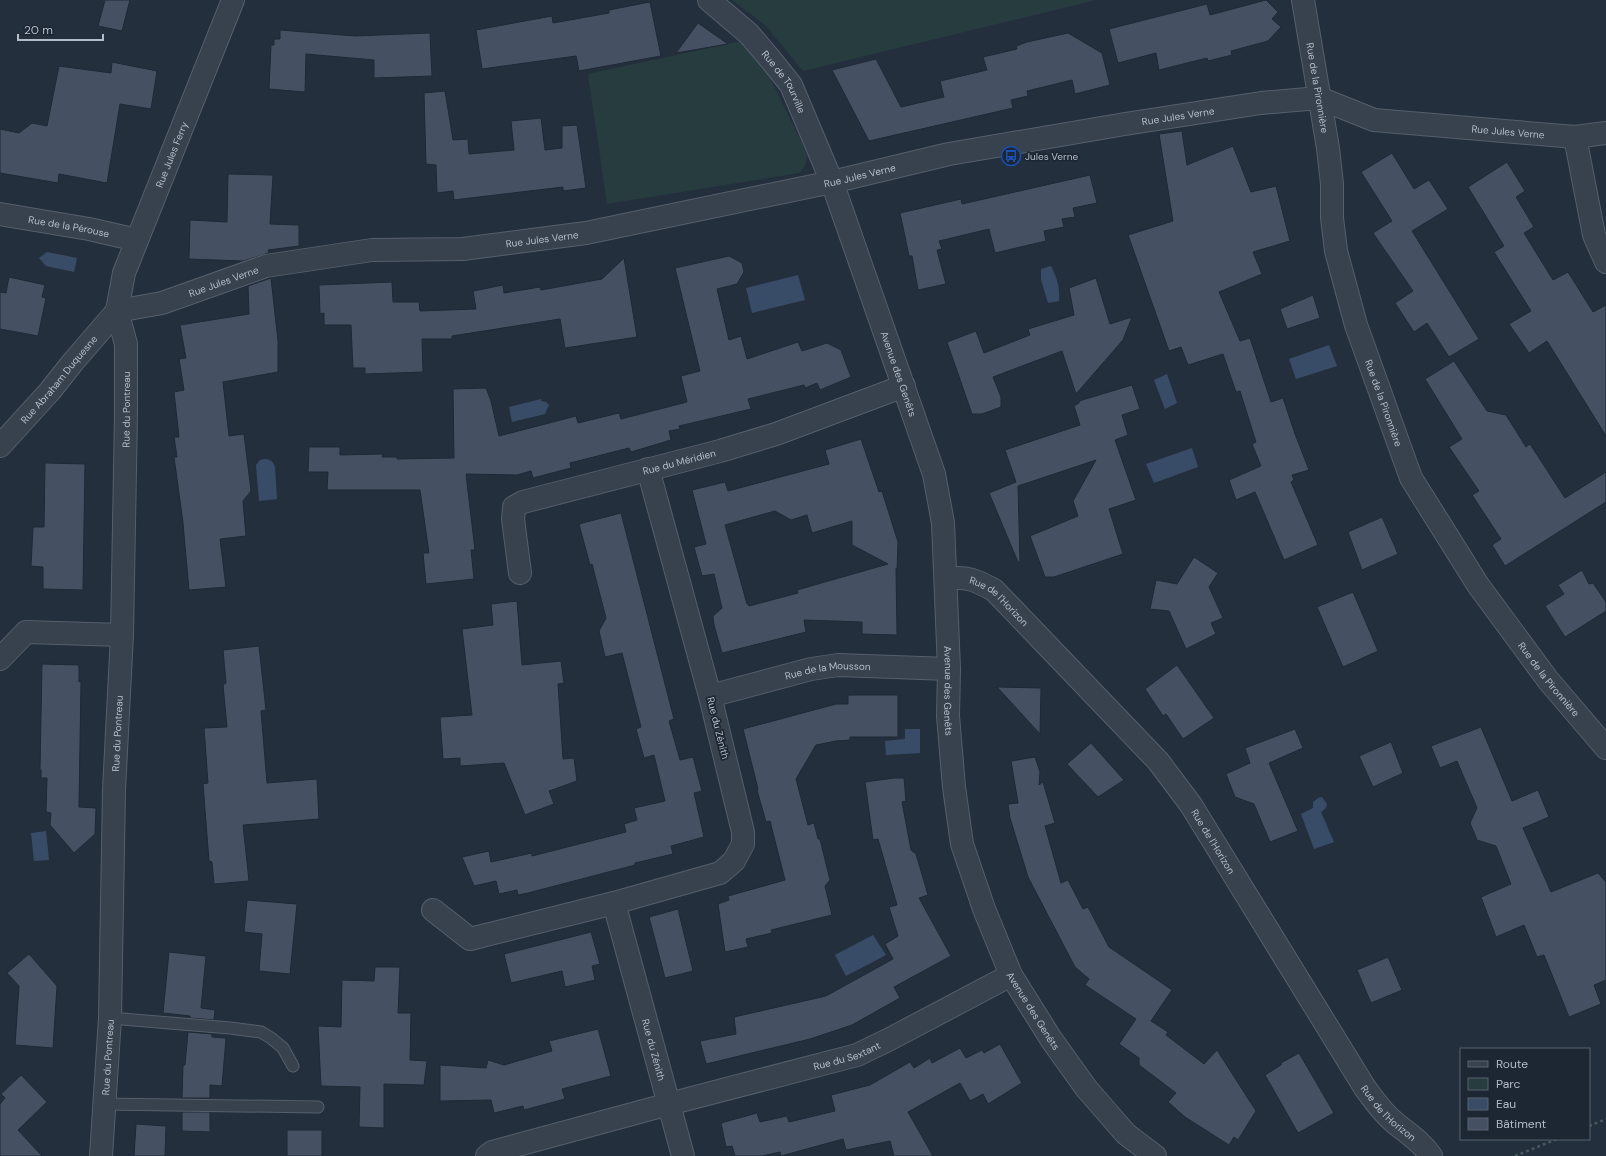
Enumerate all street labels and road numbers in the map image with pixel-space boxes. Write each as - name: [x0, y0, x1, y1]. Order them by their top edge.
- street label: Rue de la Pironnière: [1304, 42, 1332, 134]
- street label: Rue de Tourville: [759, 48, 809, 115]
- street label: Rue Jules Verne: [1141, 104, 1215, 128]
- street label: Rue Jules Ferry: [152, 119, 191, 190]
- street label: Rue Jules Verne: [1471, 122, 1545, 141]
- street label: Rue Jules Verne: [823, 160, 897, 190]
- street label: Rue de la Pérouse: [27, 212, 111, 240]
- street label: Rue Jules Verne: [505, 228, 580, 250]
- street label: Rue Jules Verne: [187, 263, 261, 300]
- street label: Avenue des Genêts: [878, 329, 920, 418]
- street label: Rue Abraham Duquesne: [17, 332, 100, 426]
- street label: Rue de la Pironnière: [1362, 358, 1406, 448]
- street label: Rue du Pontreau: [119, 371, 133, 448]
- street label: Rue du Méridien: [641, 446, 717, 477]
- street label: Rue de l'Horizon: [968, 573, 1032, 629]
- street label: Rue de la Pironnière: [1516, 639, 1583, 719]
- street label: Avenue des Genêts: [941, 646, 956, 736]
- street label: Rue de la Mousson: [783, 658, 871, 682]
- street label: Rue du Pontreau: [108, 695, 125, 772]
- street label: Rue du Zénith: [704, 696, 732, 761]
- street label: Rue de l'Horizon: [1189, 807, 1238, 876]
- street label: Avenue des Genêts: [1004, 969, 1063, 1052]
- street label: Rue du Zénith: [639, 1017, 669, 1082]
- street label: Rue du Pontreau: [98, 1018, 116, 1096]
- street label: Rue du Sextant: [812, 1038, 882, 1073]
- street label: Rue de l'Horizon: [1358, 1082, 1419, 1144]

